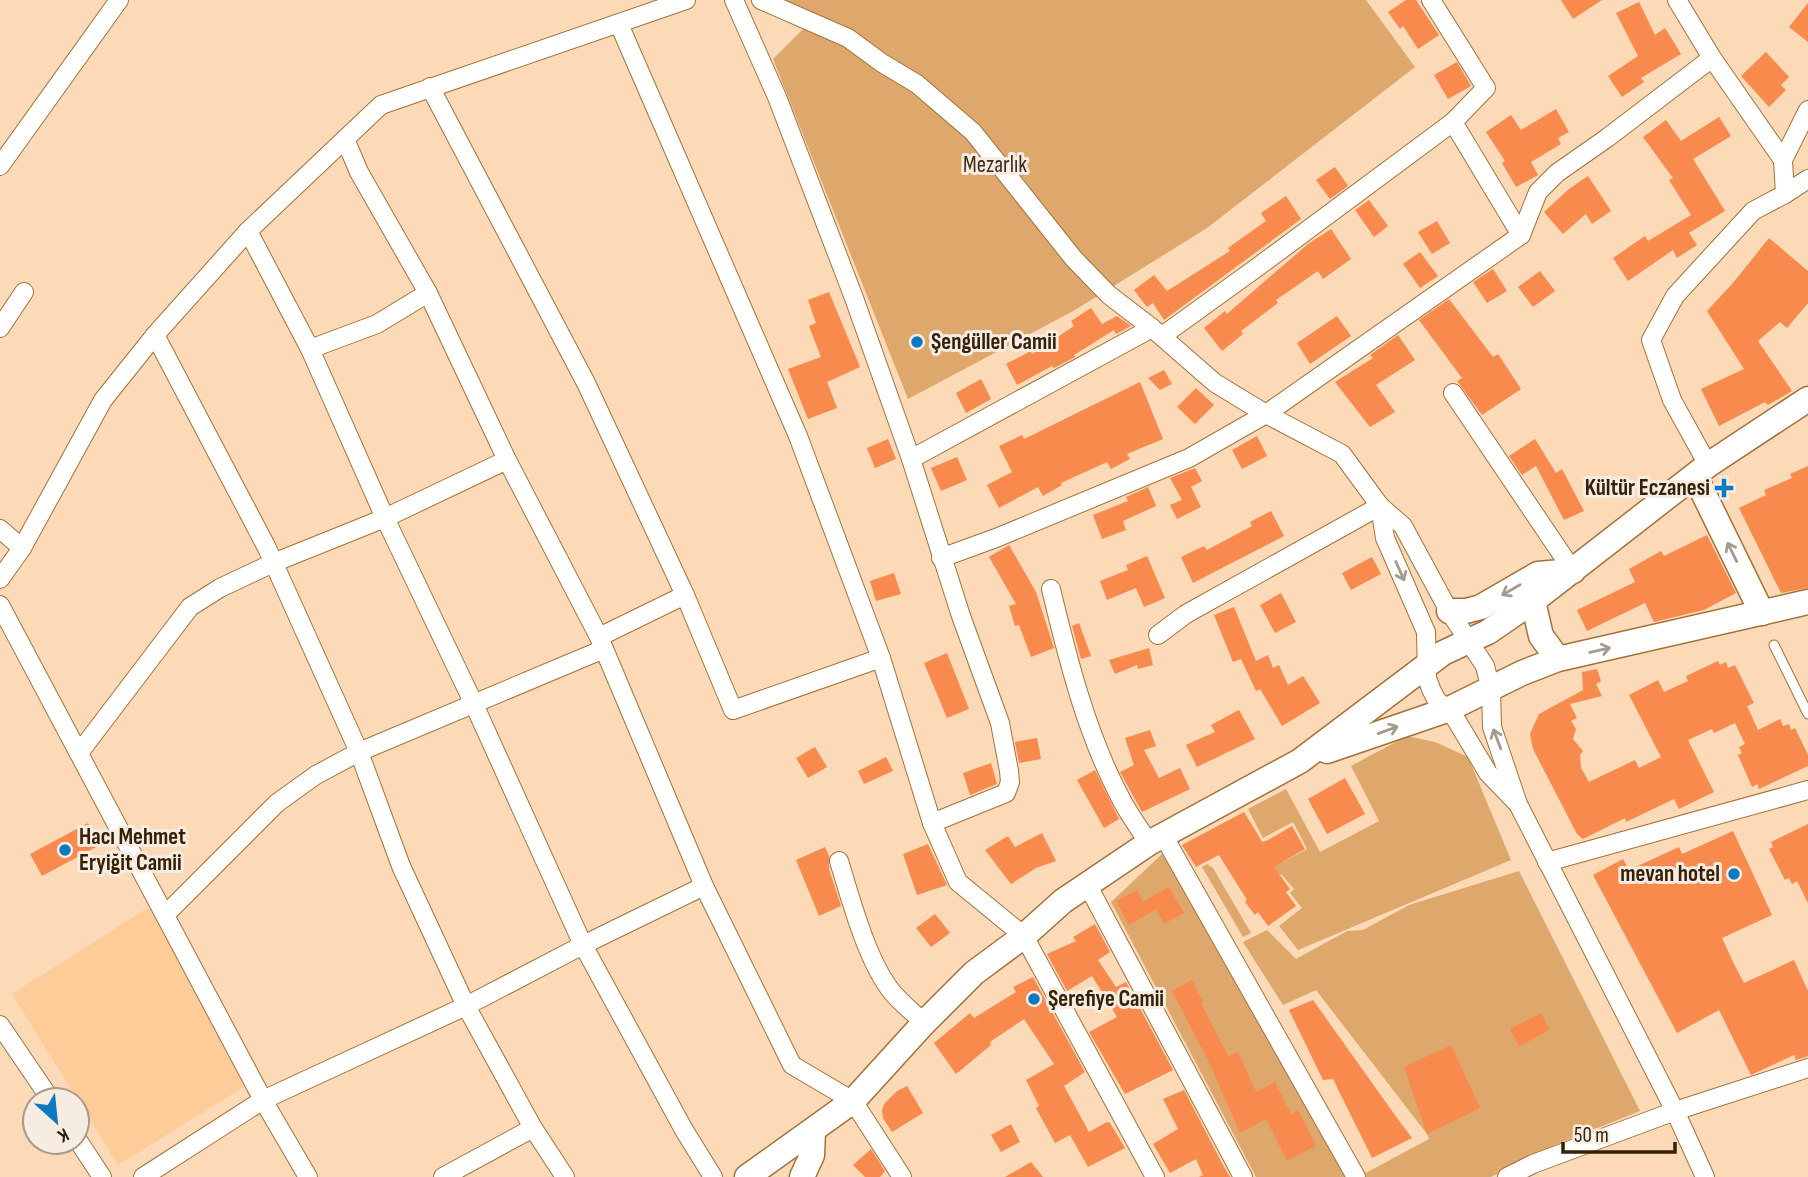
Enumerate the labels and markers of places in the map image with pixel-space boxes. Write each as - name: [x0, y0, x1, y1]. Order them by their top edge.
- place label: Şengüller Camii: [931, 328, 1057, 356]
- marker: Şengüller Camii: [909, 334, 925, 350]
- place label: Kültür Eczanesi: [1585, 474, 1710, 502]
- marker: Kültür Eczanesi: [1716, 480, 1732, 496]
- place label: Hacı Mehmet Eryiğit Camii: [79, 823, 186, 877]
- marker: Hacı Mehmet Eryiğit Camii: [57, 842, 73, 858]
- place label: mevan hotel: [1620, 860, 1720, 888]
- marker: mevan hotel: [1726, 866, 1742, 882]
- place label: Şerefiye Camii: [1048, 985, 1164, 1013]
- marker: Şerefiye Camii: [1026, 991, 1042, 1007]

